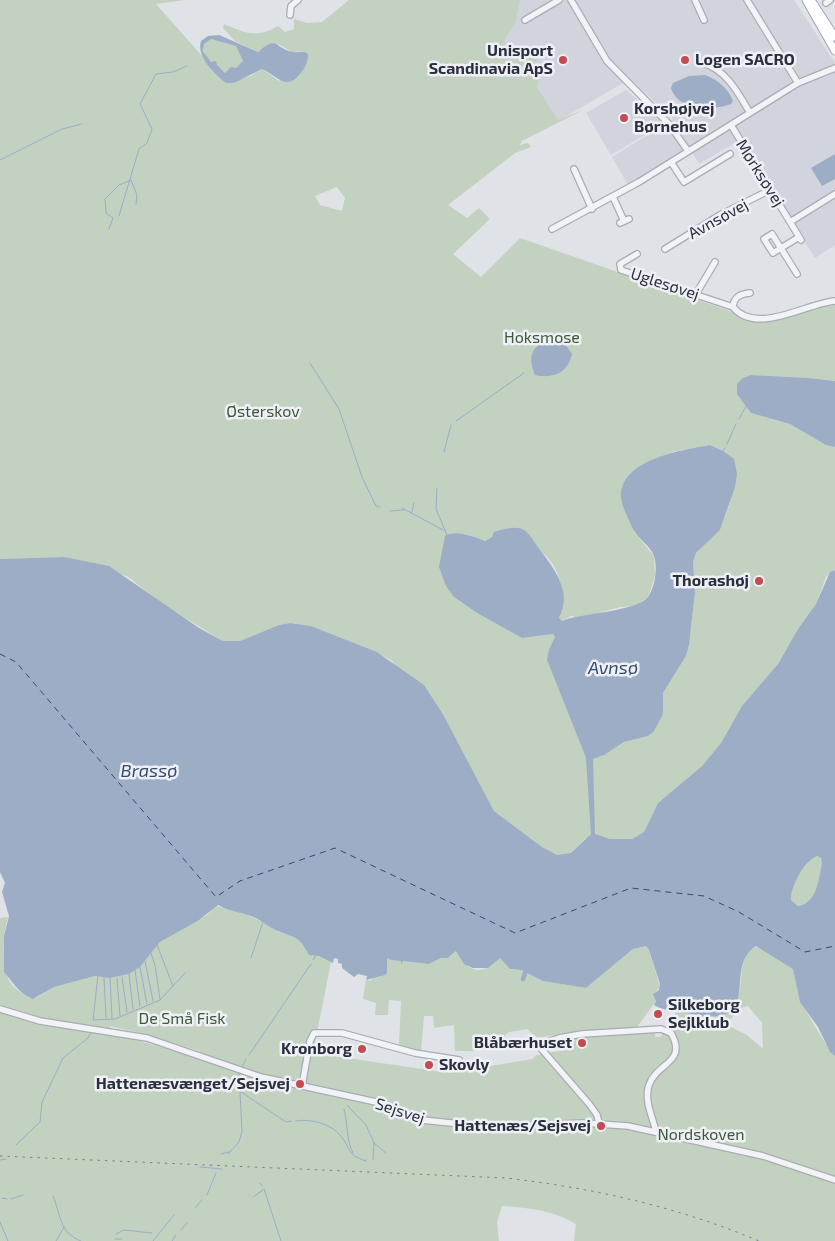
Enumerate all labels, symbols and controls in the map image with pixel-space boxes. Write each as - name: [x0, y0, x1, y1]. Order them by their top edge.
- place label: Unisport Scandinavia ApS: [429, 41, 553, 79]
- place label: Logen SACRO: [695, 50, 795, 70]
- marker: Unisport Scandinavia ApS: [557, 54, 569, 66]
- marker: Logen SACRO: [679, 54, 691, 66]
- place label: Korshøjvej Børnehus: [634, 99, 714, 137]
- marker: Korshøjvej Børnehus: [618, 112, 630, 124]
- street label: Mørksøvej: [732, 136, 788, 210]
- street label: Avnsøvej: [685, 195, 751, 243]
- street label: Uglesøvej: [628, 264, 702, 304]
- park label: Hoksmose: [504, 328, 580, 348]
- park label: Østerskov: [226, 402, 300, 422]
- place label: Thorashøj: [672, 571, 749, 591]
- marker: Thorashøj: [753, 575, 765, 587]
- water label: Avnsø: [588, 657, 638, 679]
- water label: Brassø: [121, 760, 177, 782]
- place label: Silkeborg Sejlklub: [668, 995, 740, 1033]
- marker: Silkeborg Sejlklub: [652, 1008, 664, 1020]
- park label: De Små Fisk: [139, 1009, 225, 1029]
- place label: Blåbærhuset: [474, 1033, 572, 1053]
- marker: Blåbærhuset: [576, 1037, 588, 1049]
- place label: Kronborg: [281, 1039, 352, 1059]
- marker: Kronborg: [356, 1043, 368, 1055]
- place label: Skovly: [439, 1055, 489, 1075]
- marker: Skovly: [423, 1059, 435, 1071]
- place label: Hattenæsvænget/Sejsvej: [96, 1074, 290, 1094]
- marker: Hattenæsvænget/Sejsvej: [294, 1078, 306, 1090]
- street label: Sejsvej: [373, 1094, 427, 1128]
- place label: Hattenæs/Sejsvej: [454, 1116, 591, 1136]
- marker: Hattenæs/Sejsvej: [595, 1120, 607, 1132]
- park label: Nordskoven: [657, 1125, 745, 1145]

